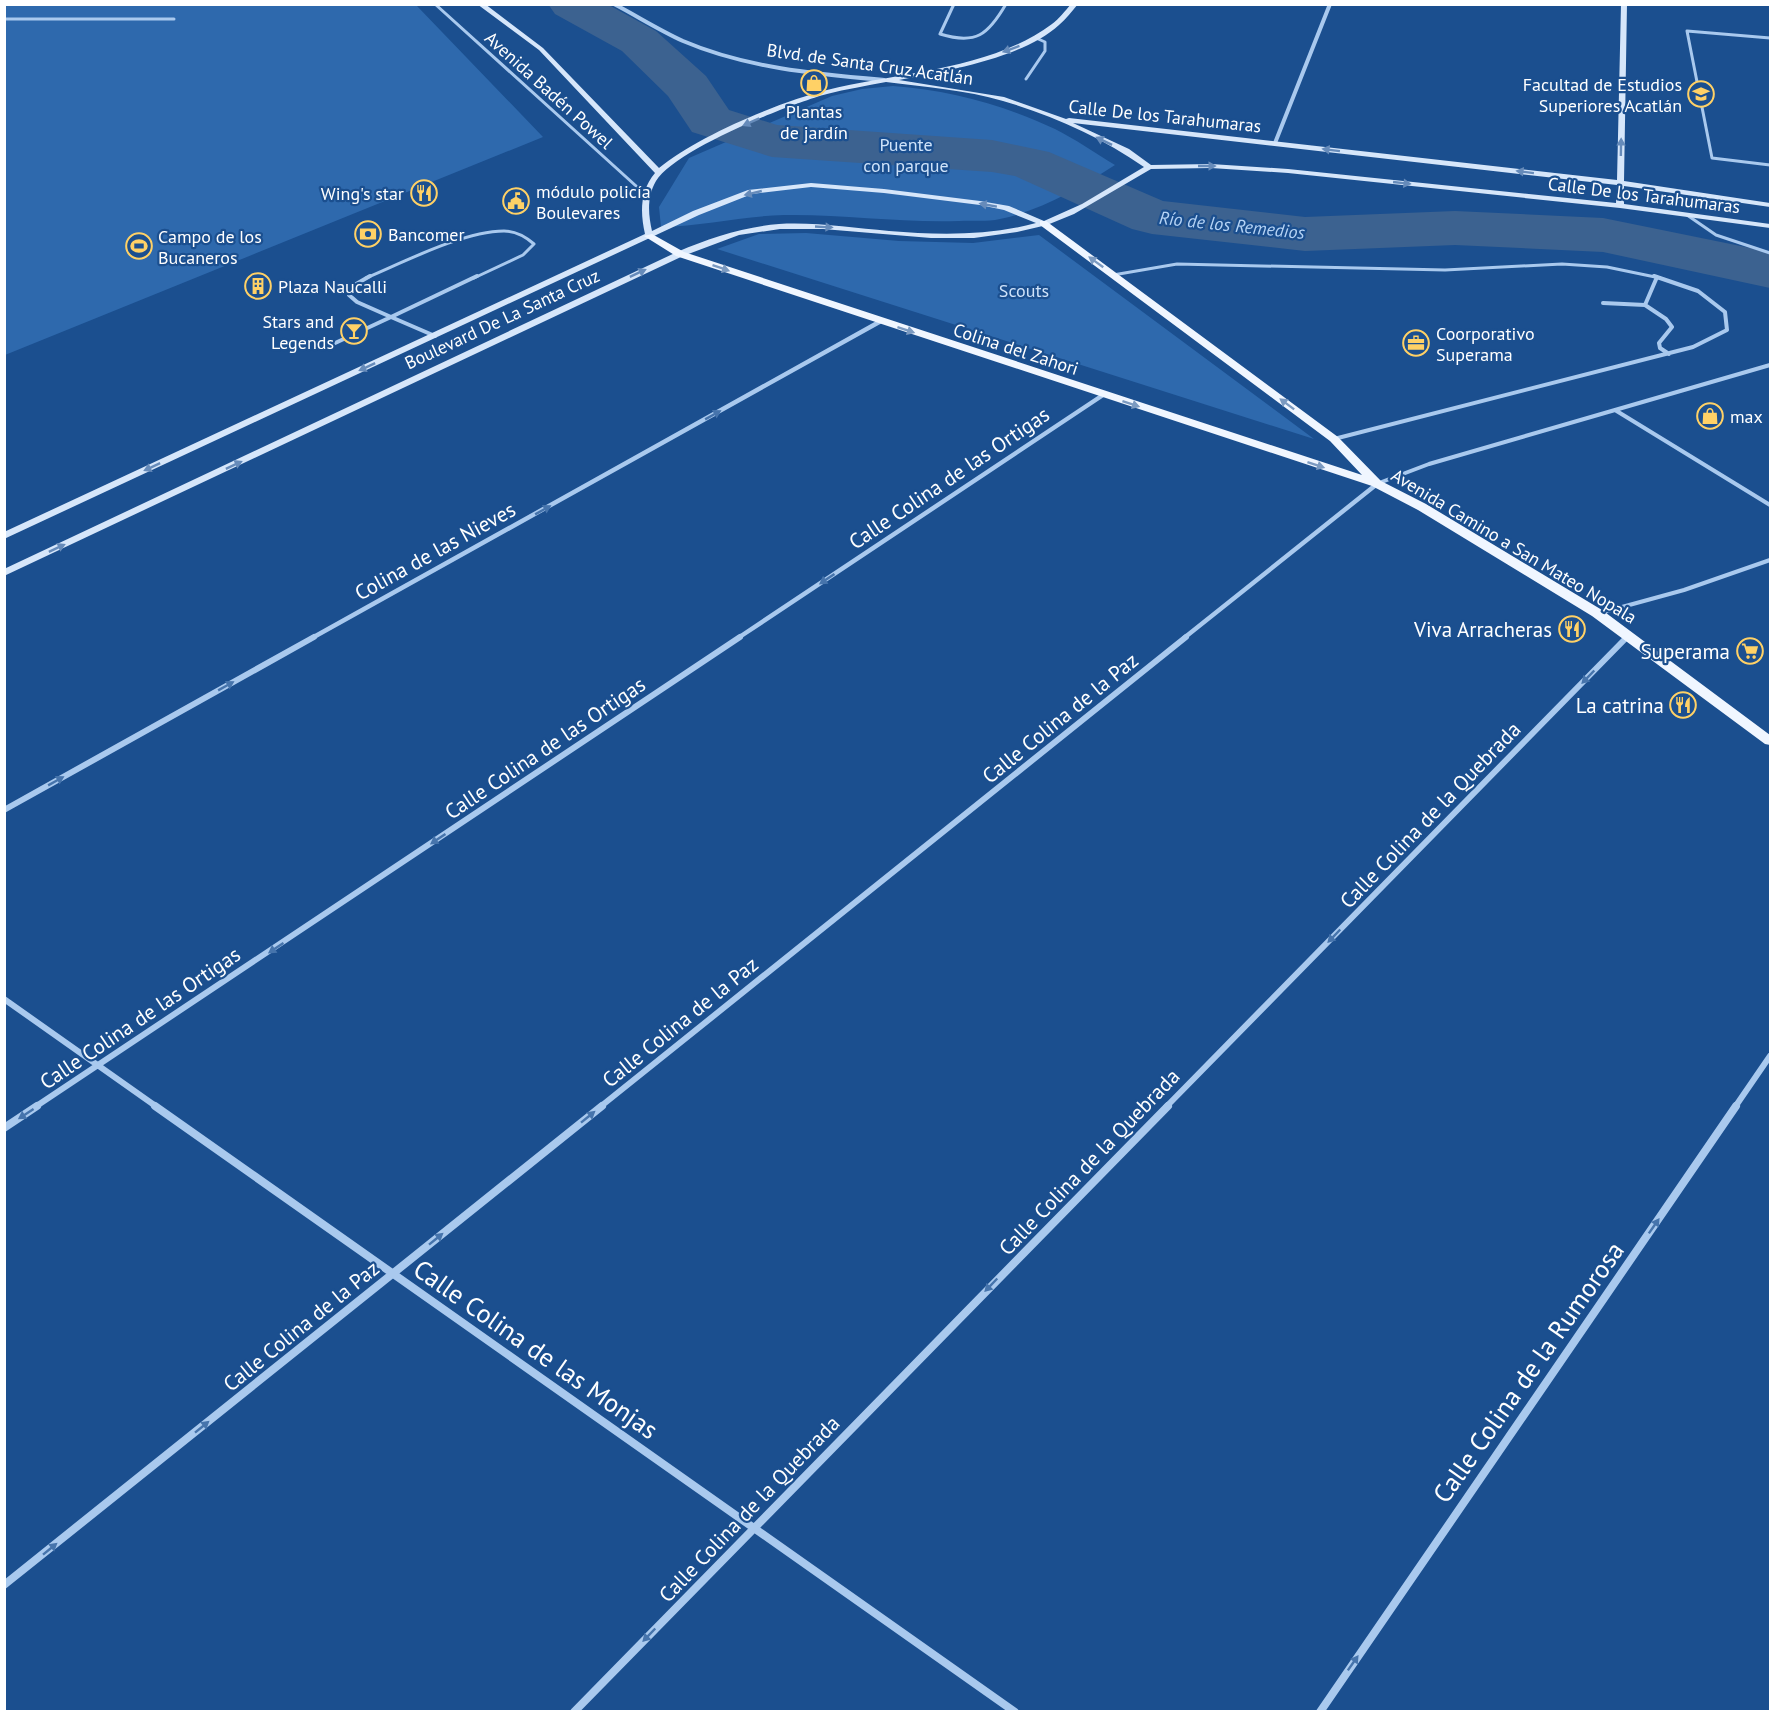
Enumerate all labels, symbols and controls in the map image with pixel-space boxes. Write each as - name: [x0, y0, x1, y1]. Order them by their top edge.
- street label: Avenida Badén Powel: [480, 26, 618, 154]
- street label: Blvd. de Santa Cruz Acatlán: [765, 38, 975, 90]
- one-way arrow: [1002, 45, 1020, 54]
- shop icon: Plantas de jardín: [799, 68, 829, 98]
- place label: Facultad de Estudios Superiores Acatlán: [1523, 73, 1682, 117]
- school or university icon: Facultad de Estudios Superiores Acatlán: [1686, 79, 1716, 109]
- street label: Calle De los Tarahumaras: [1068, 94, 1262, 138]
- place label: Plantas de jardín: [780, 100, 848, 144]
- one-way arrow: [742, 117, 760, 127]
- park label: Puente con parque: [863, 133, 949, 177]
- one-way arrow: [1096, 136, 1113, 146]
- one-way arrow: [1616, 138, 1626, 157]
- one-way arrow: [1322, 145, 1341, 155]
- one-way arrow: [1198, 161, 1217, 171]
- one-way arrow: [1516, 167, 1535, 177]
- street label: Calle De los Tarahumaras: [1547, 172, 1741, 218]
- restaurant icon: Wing's star: [409, 178, 439, 208]
- one-way arrow: [1392, 178, 1411, 188]
- place label: módulo policía Boulevares: [536, 180, 651, 224]
- place label: Wing's star: [321, 182, 404, 205]
- public building icon: módulo policía Boulevares: [501, 186, 531, 216]
- one-way arrow: [744, 188, 762, 198]
- one-way arrow: [978, 200, 997, 209]
- water label: Río de los Remedios: [1158, 206, 1307, 244]
- bank icon: Bancomer: [353, 219, 383, 249]
- place label: Bancomer: [388, 223, 465, 246]
- one-way arrow: [814, 223, 833, 232]
- place label: Campo de los Bucaneros: [158, 225, 262, 269]
- sports icon: Campo de los Bucaneros: [124, 231, 154, 261]
- one-way arrow: [1089, 257, 1104, 269]
- one-way arrow: [712, 263, 730, 273]
- street label: Boulevard De La Santa Cruz: [401, 264, 603, 374]
- one-way arrow: [629, 269, 646, 278]
- building icon: Plaza Naucalli: [243, 271, 273, 301]
- place label: Plaza Naucalli: [278, 275, 387, 298]
- park label: Scouts: [999, 279, 1049, 302]
- place label: Stars and Legends: [262, 310, 334, 354]
- bar icon: Stars and Legends: [339, 316, 369, 346]
- street label: Colina del Zahori: [951, 318, 1081, 380]
- place label: Coorporativo Superama: [1436, 322, 1535, 366]
- one-way arrow: [897, 325, 915, 335]
- office icon: Coorporativo Superama: [1401, 328, 1431, 358]
- one-way arrow: [359, 363, 376, 372]
- one-way arrow: [1279, 398, 1294, 410]
- one-way arrow: [1122, 400, 1140, 410]
- street label: Calle Colina de las Ortigas: [843, 401, 1055, 555]
- shop icon: max: [1695, 401, 1725, 431]
- place label: max: [1730, 405, 1763, 428]
- one-way arrow: [705, 410, 722, 420]
- one-way arrow: [225, 460, 242, 469]
- one-way arrow: [1307, 460, 1325, 470]
- one-way arrow: [143, 462, 161, 472]
- street label: Avenida Camino a San Mateo Nopala: [1387, 463, 1641, 629]
- street label: Colina de las Nieves: [350, 496, 520, 606]
- one-way arrow: [535, 505, 552, 515]
- one-way arrow: [49, 543, 66, 552]
- one-way arrow: [819, 574, 835, 585]
- restaurant icon: Viva Arracheras: [1557, 614, 1587, 644]
- place label: Viva Arracheras: [1413, 616, 1552, 643]
- supermarket icon: Superama: [1735, 636, 1765, 666]
- place label: Superama: [1640, 638, 1730, 665]
- street label: Calle Colina de la Paz: [977, 647, 1143, 789]
- one-way arrow: [1581, 670, 1595, 684]
- street label: Calle Colina de las Ortigas: [439, 671, 651, 825]
- one-way arrow: [218, 681, 235, 691]
- restaurant icon: La catrina: [1668, 690, 1698, 720]
- place label: La catrina: [1576, 692, 1664, 719]
- street label: Calle Colina de la Quebrada: [1334, 716, 1526, 914]
- one-way arrow: [47, 776, 64, 786]
- one-way arrow: [430, 834, 446, 845]
- one-way arrow: [1327, 929, 1341, 943]
- street label: Calle Colina de las Ortigas: [34, 941, 246, 1095]
- one-way arrow: [268, 942, 284, 953]
- street label: Calle Colina de la Paz: [597, 951, 763, 1093]
- street label: Calle Colina de la Quebrada: [993, 1063, 1185, 1261]
- one-way arrow: [18, 1108, 34, 1119]
- one-way arrow: [581, 1111, 596, 1123]
- one-way arrow: [1648, 1218, 1660, 1234]
- one-way arrow: [428, 1232, 444, 1245]
- street label: Calle Colina de la Rumorosa: [1425, 1235, 1631, 1509]
- street label: Calle Colina de las Monjas: [407, 1252, 665, 1446]
- street label: Calle Colina de la Paz: [218, 1255, 384, 1397]
- one-way arrow: [984, 1278, 998, 1293]
- street label: Calle Colina de la Quebrada: [653, 1410, 845, 1608]
- one-way arrow: [194, 1420, 210, 1433]
- one-way arrow: [42, 1542, 58, 1555]
- one-way arrow: [642, 1627, 656, 1642]
- one-way arrow: [1347, 1656, 1359, 1672]

